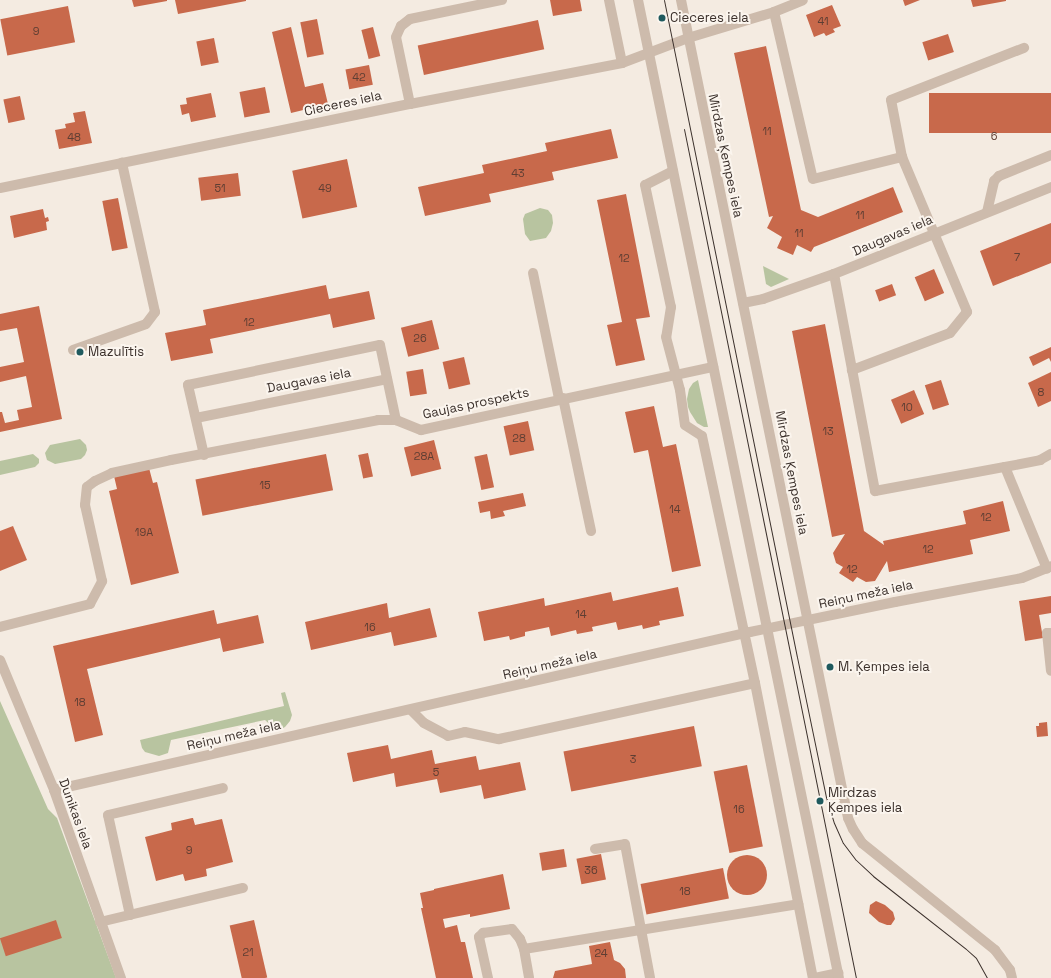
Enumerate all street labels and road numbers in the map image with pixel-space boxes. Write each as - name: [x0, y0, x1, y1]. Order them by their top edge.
- street label: Cieceres iela: [303, 88, 383, 120]
- street label: Mirdzas Ķempes iela: [704, 93, 746, 219]
- street label: Daugavas iela: [851, 212, 935, 260]
- street label: Daugavas iela: [266, 365, 352, 397]
- street label: Gaujas prospekts: [421, 385, 531, 423]
- street label: Mirdzas Ķempes iela: [771, 410, 811, 536]
- street label: Reiņu meža iela: [817, 577, 915, 613]
- street label: Reiņu meža iela: [501, 647, 599, 683]
- street label: Reiņu meža iela: [185, 718, 283, 754]
- street label: Dunikas iela: [55, 777, 95, 851]

